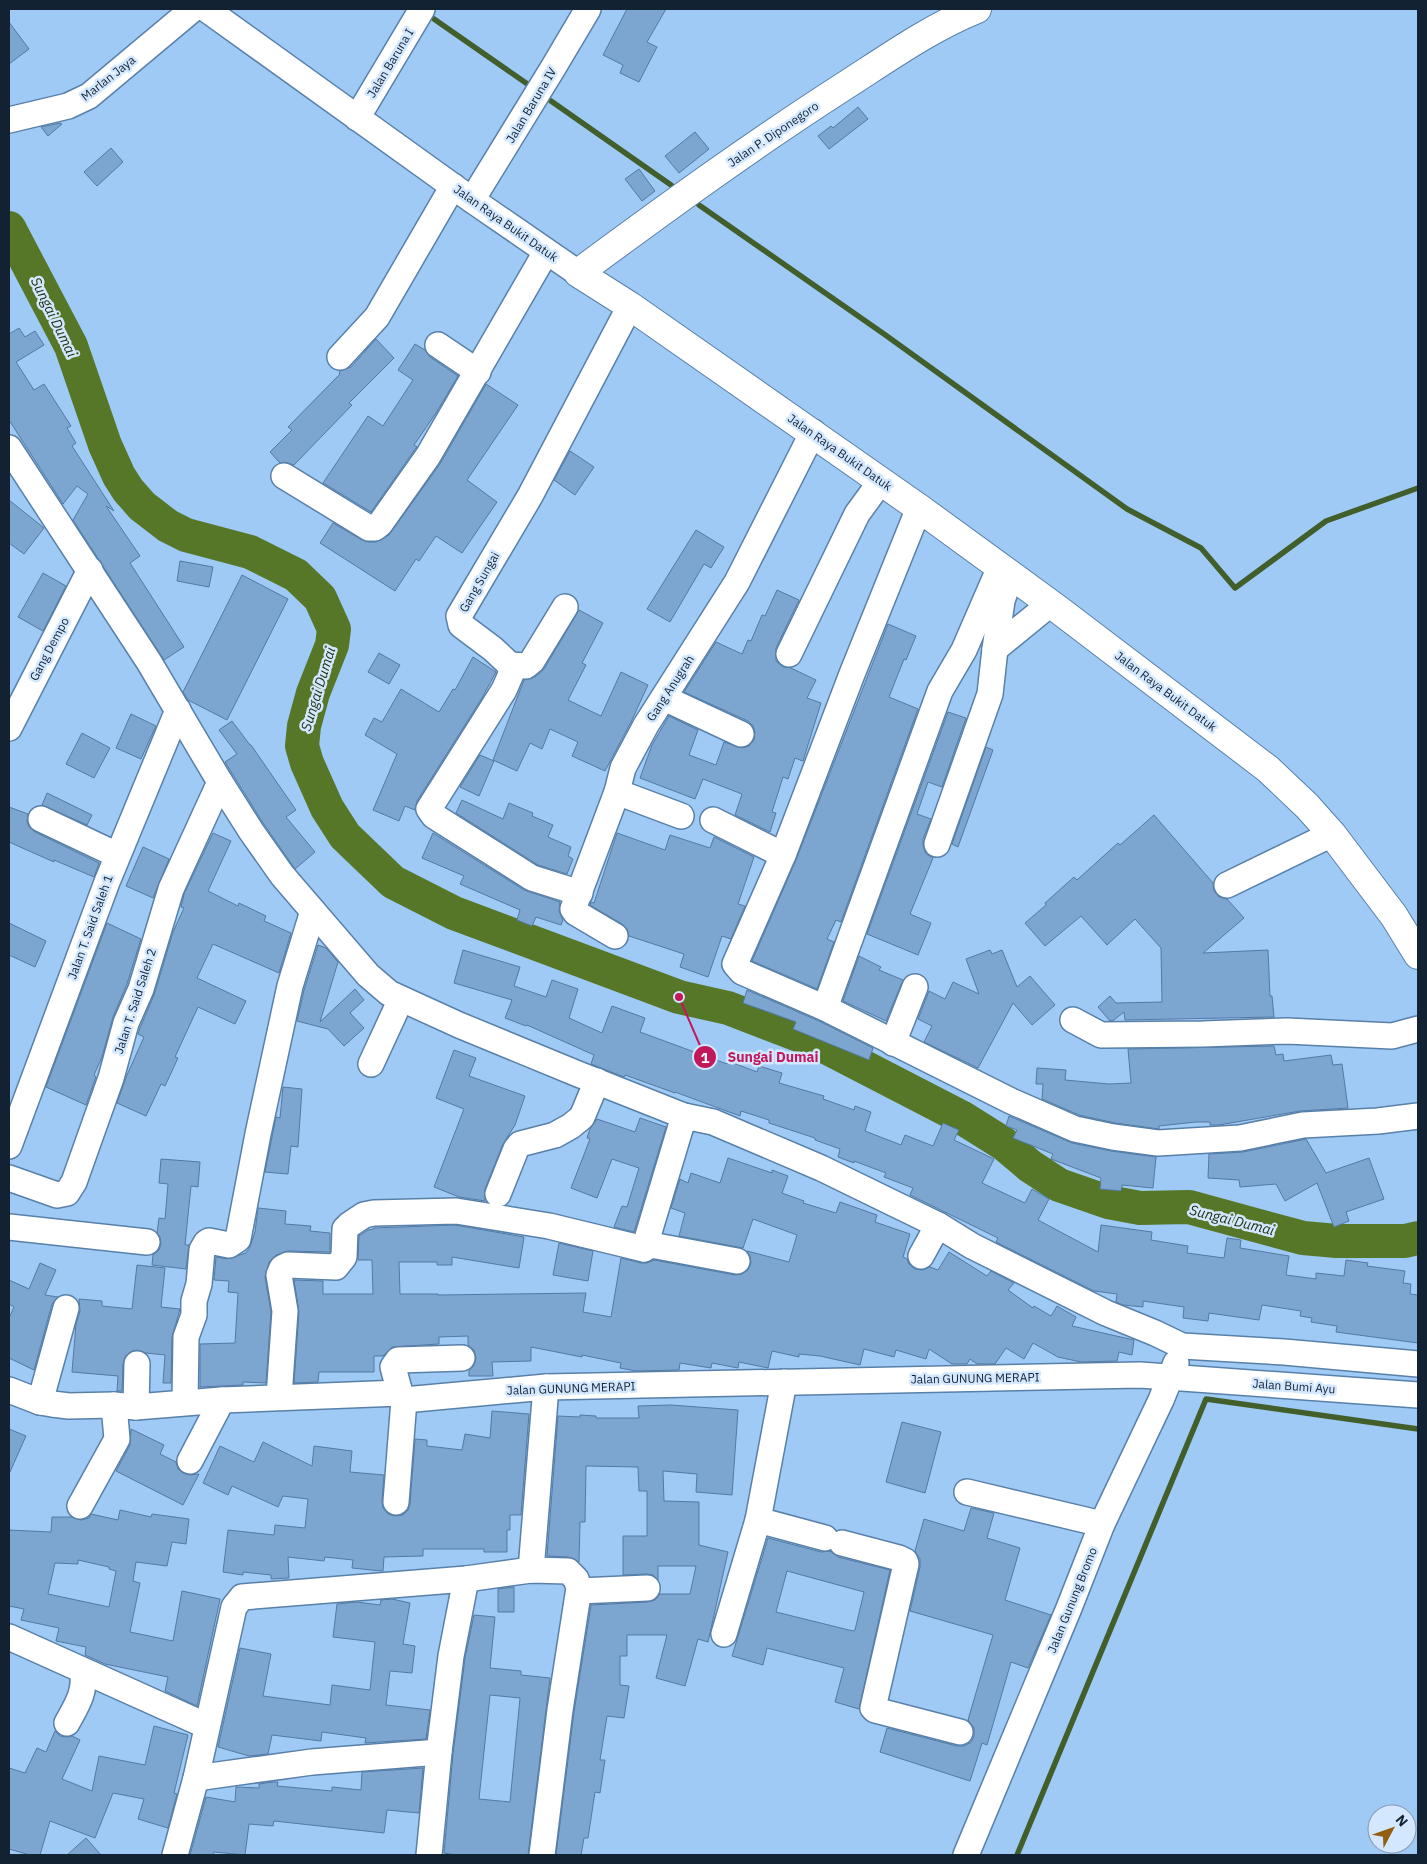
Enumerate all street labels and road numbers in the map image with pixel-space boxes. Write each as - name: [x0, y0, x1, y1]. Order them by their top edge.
- street label: Jalan Baruna I: [363, 25, 417, 100]
- street label: Marlan Jaya: [78, 52, 139, 104]
- street label: Jalan Baruna IV: [503, 64, 560, 145]
- street label: Jalan P. Diponegoro: [725, 98, 821, 170]
- street label: Jalan Raya Bukit Datuk: [451, 181, 561, 265]
- street label: Jalan Raya Bukit Datuk: [785, 410, 895, 494]
- street label: Gang Sungai: [456, 549, 502, 615]
- street label: Gang Dempo: [26, 615, 72, 683]
- street label: Jalan Raya Bukit Datuk: [1112, 648, 1220, 735]
- street label: Gang Anugrah: [643, 652, 697, 724]
- street label: Jalan T. Said Saleh 1: [64, 873, 116, 981]
- street label: Jalan T. Said Saleh 2: [111, 946, 159, 1056]
- street label: Jalan GUNUNG MERAPI: [910, 1369, 1040, 1387]
- street label: Jalan Bumi Ayu: [1252, 1376, 1336, 1396]
- street label: Jalan GUNUNG MERAPI: [506, 1378, 636, 1398]
- street label: Jalan Gunung Bromo: [1044, 1545, 1100, 1655]

